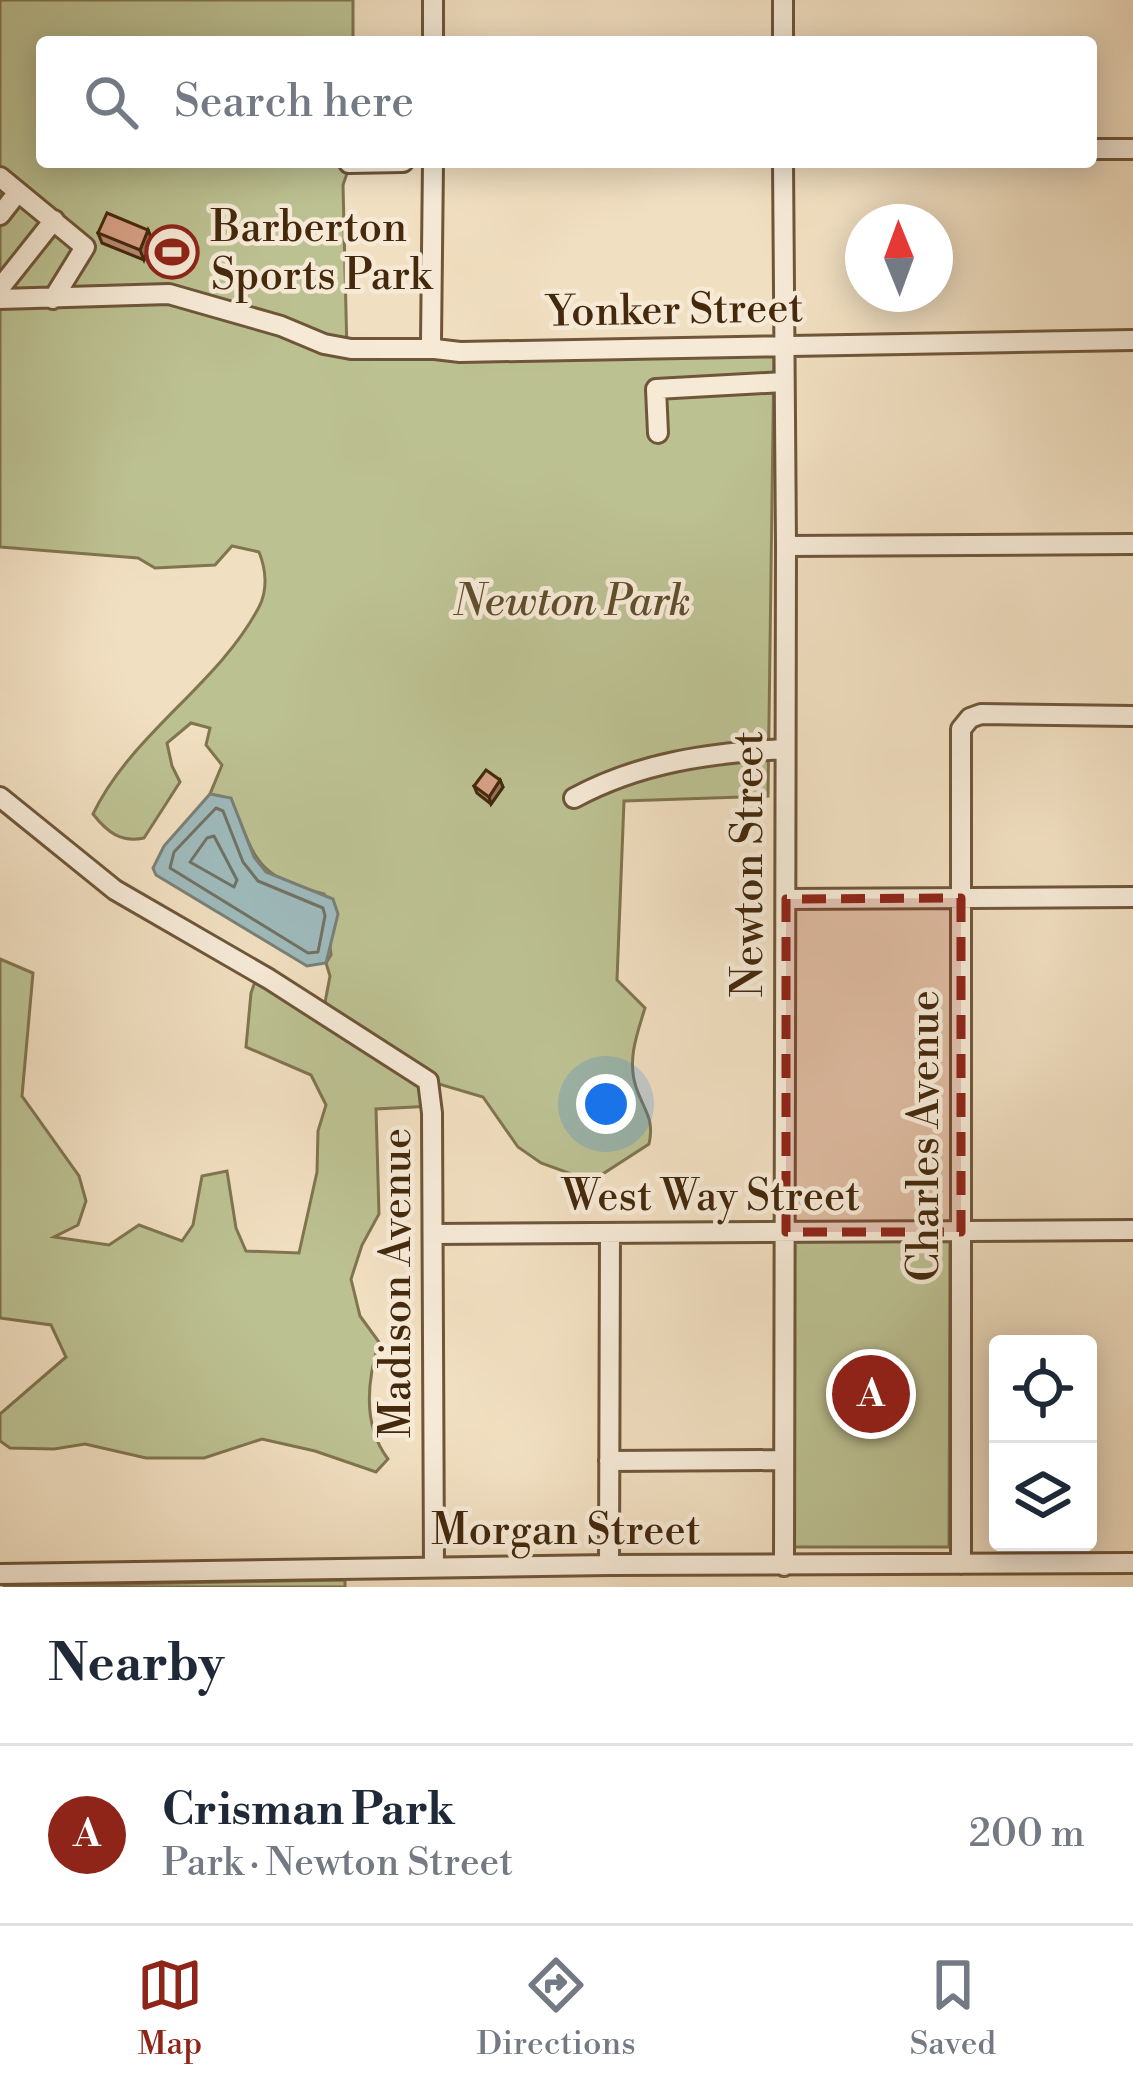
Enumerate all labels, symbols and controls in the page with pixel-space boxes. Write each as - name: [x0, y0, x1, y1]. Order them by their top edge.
- search box: [36, 36, 1097, 168]
- icon: search: [78, 69, 144, 135]
- text: Search here: [174, 74, 414, 131]
- place label: Barberton Sports Park: [210, 202, 434, 303]
- north arrow: [845, 204, 953, 312]
- sports icon: Barberton Sports Park: [144, 224, 200, 280]
- street label: Yonker Street: [544, 282, 804, 340]
- park label: Newton Park: [452, 576, 691, 629]
- street label: Newton Street: [723, 731, 776, 997]
- street label: Charles Avenue: [899, 990, 952, 1282]
- your location: [576, 1074, 636, 1134]
- street label: Madison Avenue: [371, 1128, 424, 1438]
- street label: West Way Street: [560, 1171, 860, 1225]
- map controls: [989, 1335, 1097, 1551]
- button: locate: [989, 1335, 1097, 1443]
- pin: A: [832, 1349, 910, 1439]
- button: layers: [989, 1443, 1097, 1551]
- street label: Morgan Street: [431, 1505, 701, 1559]
- text: Nearby: [48, 1633, 224, 1697]
- text: Crisman Park: [162, 1782, 455, 1839]
- text: A: [73, 1810, 101, 1859]
- text: 200 m: [969, 1810, 1085, 1859]
- text: Park · Newton Street: [162, 1839, 513, 1888]
- tab: Map: [137, 1952, 203, 2065]
- tab: Directions: [477, 1952, 636, 2065]
- tab: Saved: [909, 1952, 996, 2065]

